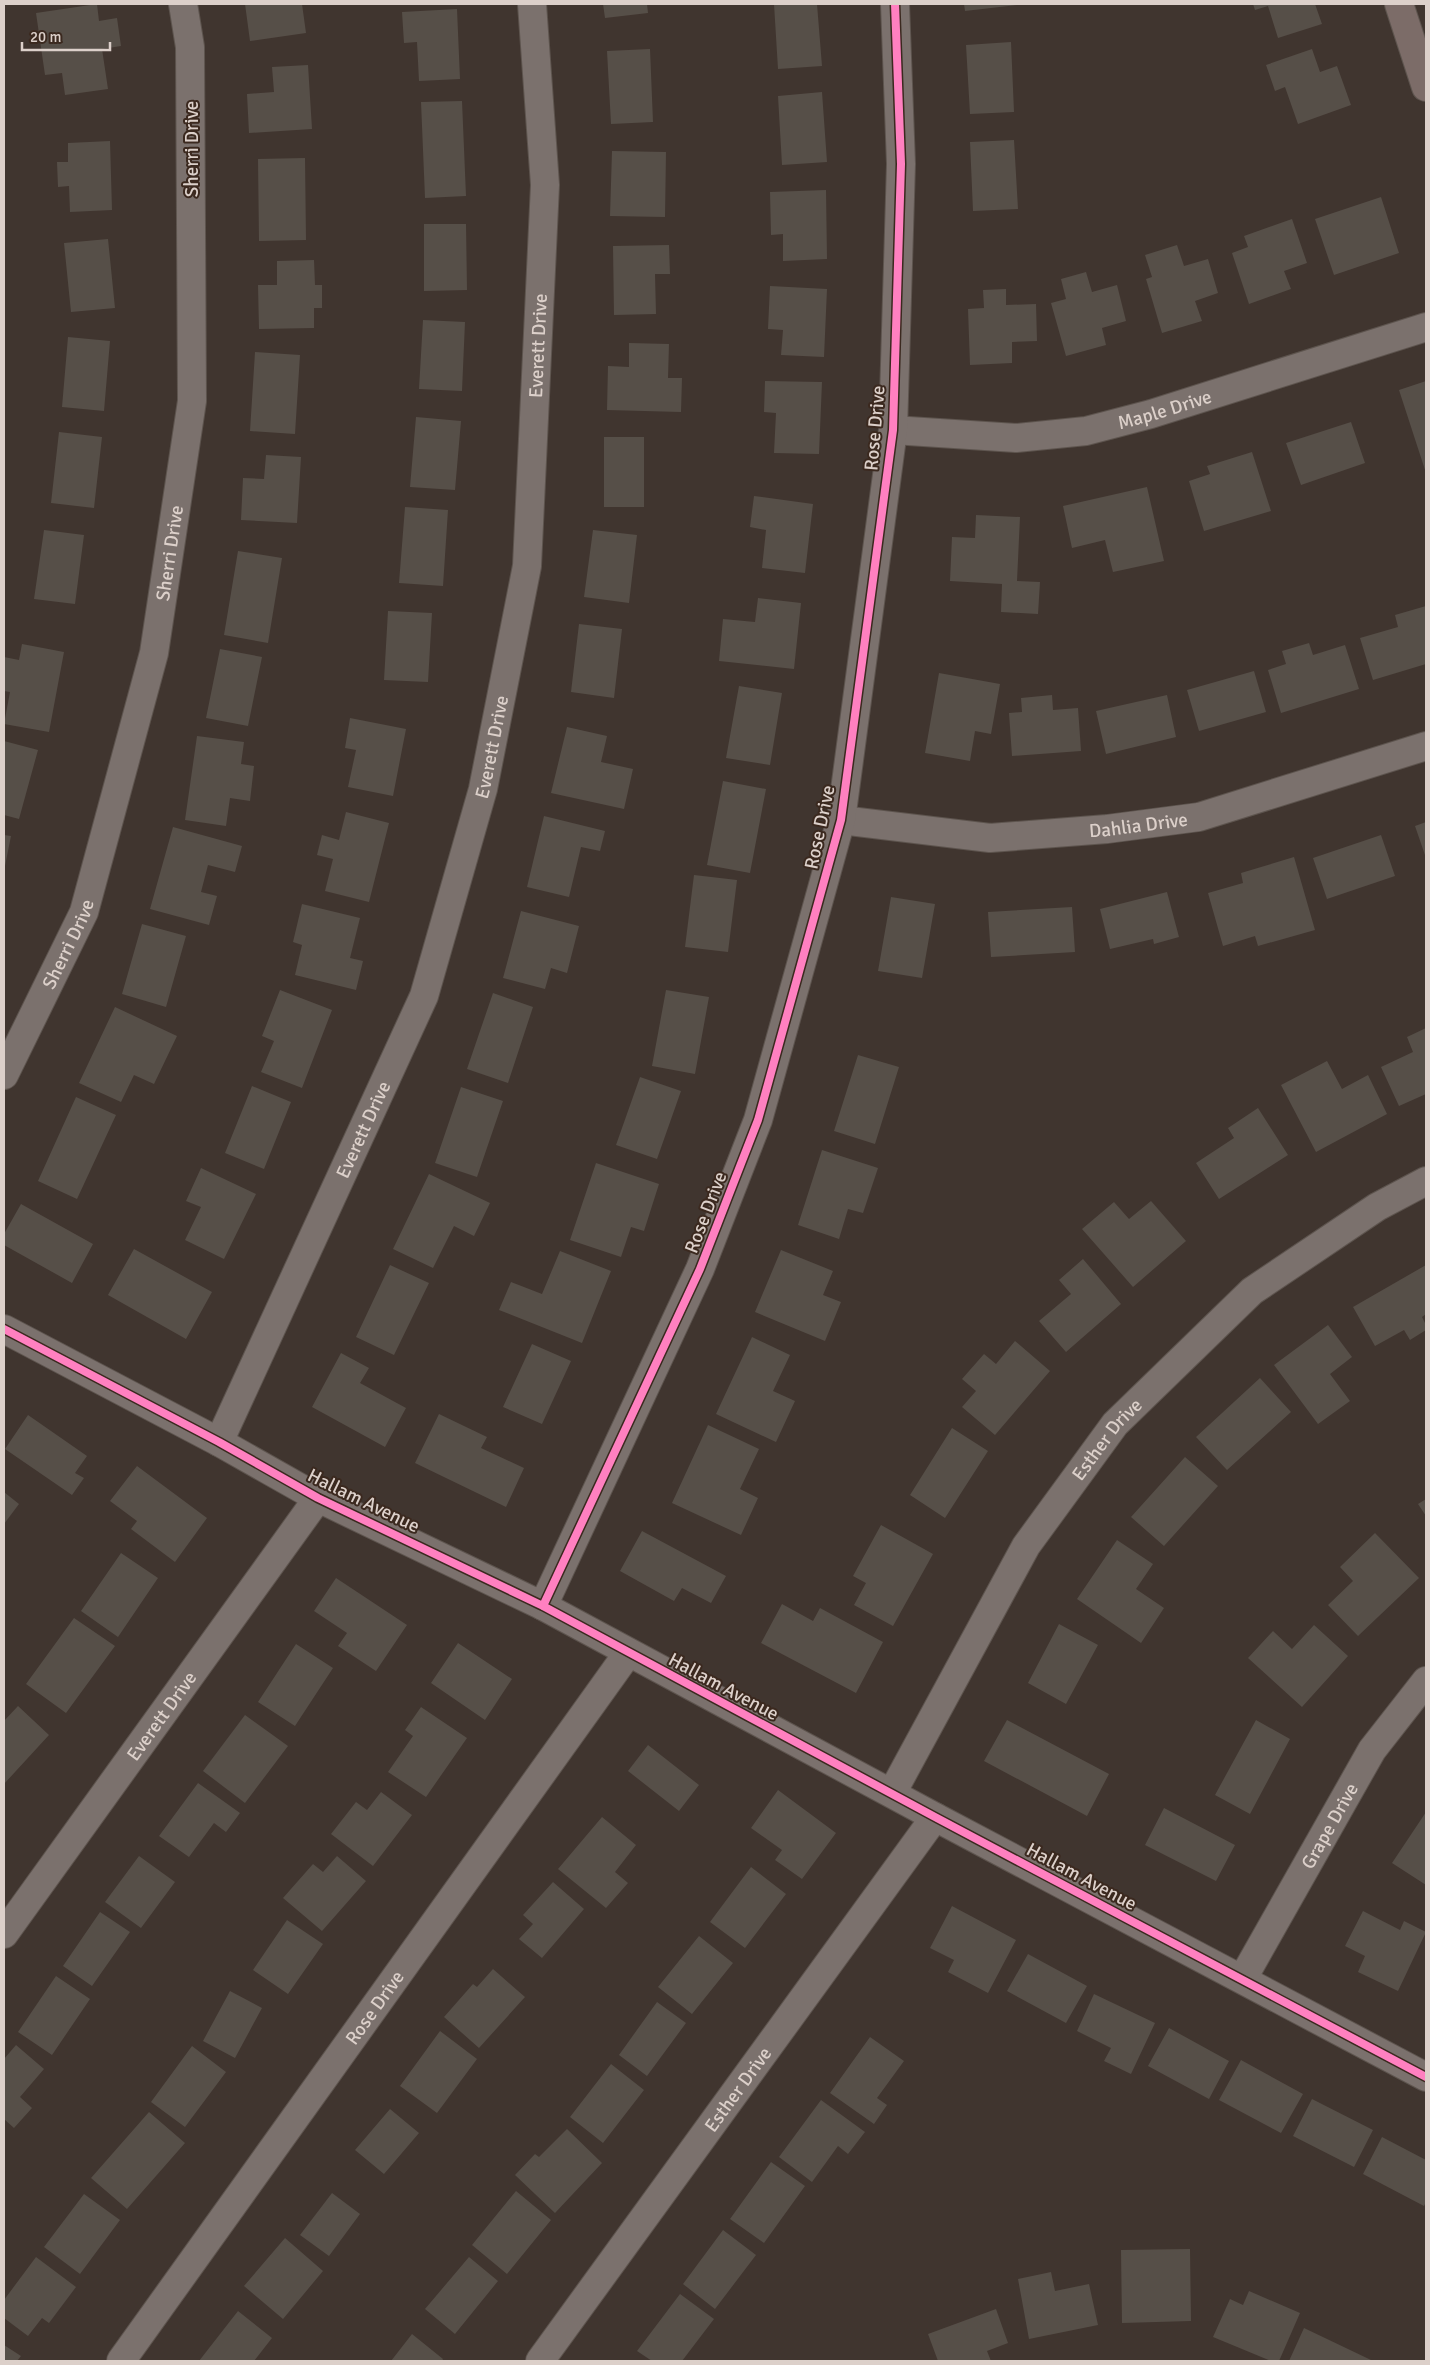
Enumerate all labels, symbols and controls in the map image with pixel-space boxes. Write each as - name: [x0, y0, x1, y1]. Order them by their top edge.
- scale bar: [22, 20, 110, 52]
- text: 20 m: [30, 28, 61, 46]
- street label: Sherri Drive: [180, 101, 204, 197]
- street label: Everett Drive: [524, 293, 553, 398]
- street label: Rose Drive: [859, 384, 891, 472]
- street label: Maple Drive: [1115, 385, 1215, 435]
- street label: Sherri Drive: [151, 504, 189, 603]
- street label: Everett Drive: [470, 693, 514, 802]
- street label: Rose Drive: [799, 783, 841, 872]
- street label: Dahlia Drive: [1088, 808, 1189, 843]
- street label: Sherri Drive: [37, 897, 100, 993]
- street label: Everett Drive: [331, 1077, 396, 1182]
- street label: Rose Drive: [679, 1168, 732, 1257]
- street label: Esther Drive: [1067, 1393, 1147, 1486]
- street label: Hallam Avenue: [304, 1463, 424, 1538]
- street label: Hallam Avenue: [664, 1648, 783, 1726]
- street label: Everett Drive: [122, 1667, 202, 1766]
- street label: Grape Drive: [1296, 1779, 1364, 1873]
- street label: Hallam Avenue: [1022, 1838, 1141, 1916]
- street label: Rose Drive: [340, 1966, 410, 2050]
- street label: Esther Drive: [699, 2042, 777, 2137]

